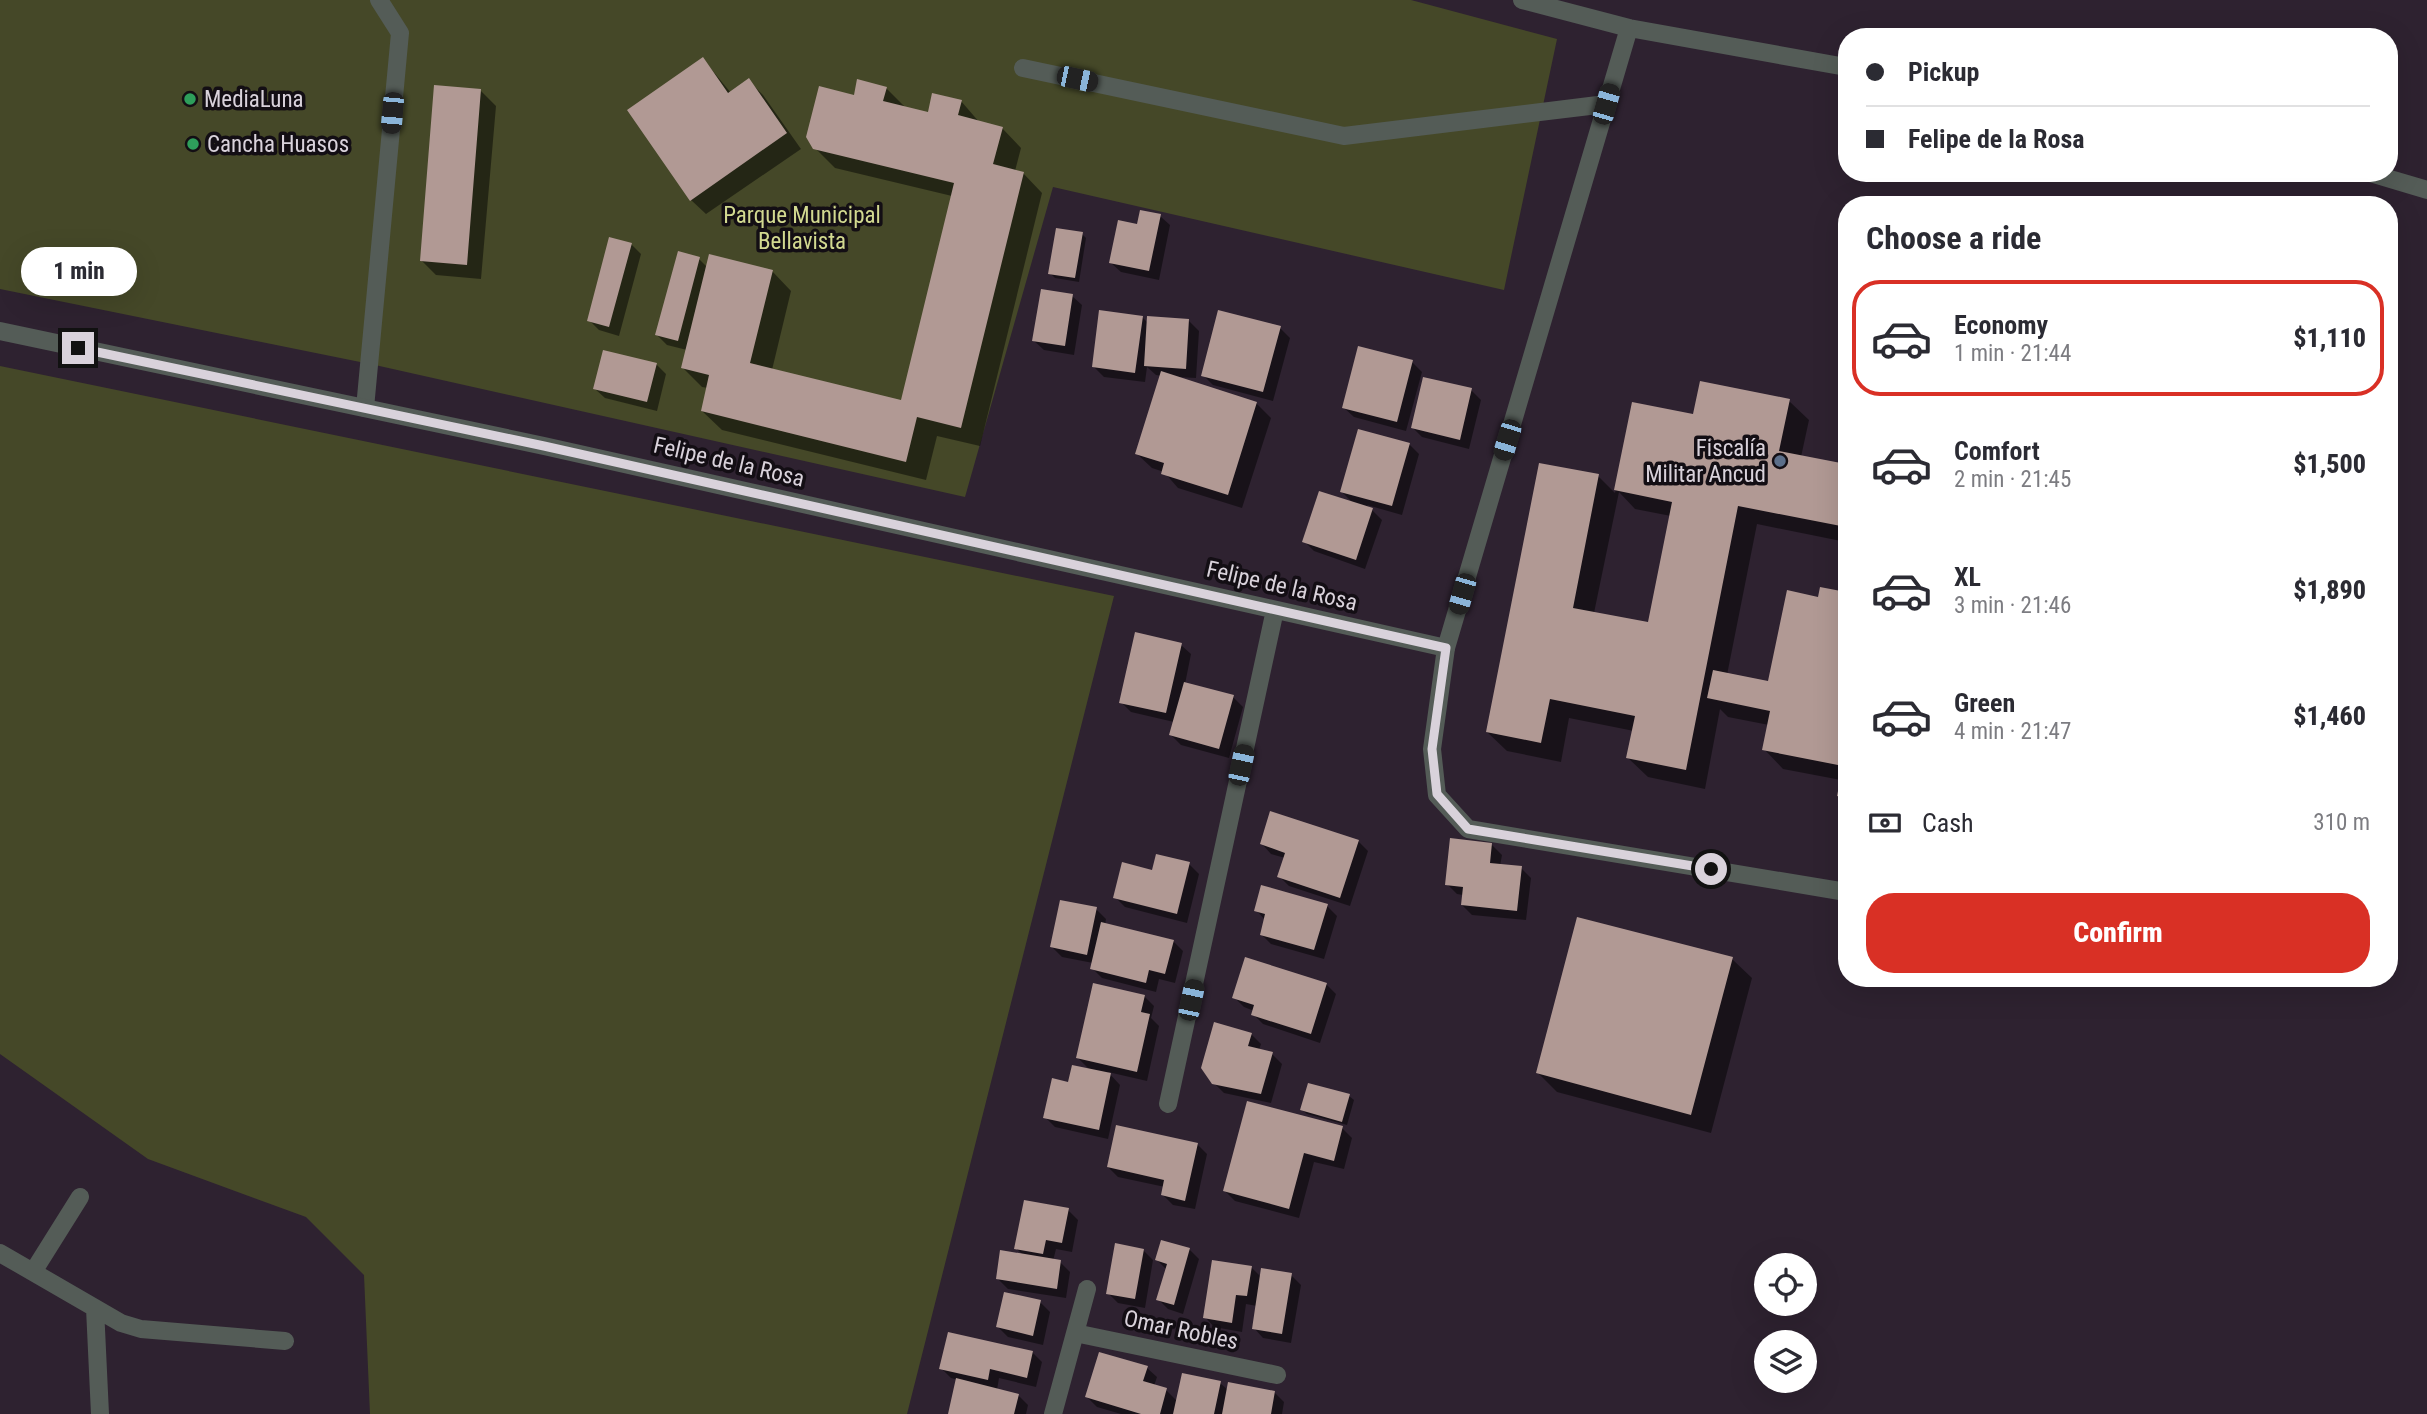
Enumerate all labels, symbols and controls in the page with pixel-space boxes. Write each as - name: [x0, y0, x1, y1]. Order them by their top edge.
- text: Pickup: [1908, 57, 1979, 87]
- car: [1055, 64, 1100, 94]
- car: [1591, 81, 1622, 127]
- place label: MediaLuna: [204, 86, 304, 113]
- marker: MediaLuna: [182, 91, 198, 107]
- car: [380, 91, 405, 135]
- text: Felipe de la Rosa: [1908, 124, 2084, 154]
- place label: Cancha Huasos: [207, 131, 349, 158]
- marker: Cancha Huasos: [185, 136, 201, 152]
- park label: Parque Municipal Bellavista: [723, 202, 881, 255]
- text: Choose a ride: [1866, 219, 2041, 257]
- callout: 1 min: [20, 246, 136, 296]
- text: 1 min: [53, 258, 105, 285]
- icon: car: [1870, 307, 1933, 370]
- text: Economy: [1954, 310, 2048, 340]
- text: $1,110: [2293, 323, 2366, 353]
- route end: [62, 332, 94, 364]
- text: 1 min · 21:44: [1954, 340, 2071, 367]
- car: [1491, 417, 1524, 463]
- street label: Felipe de la Rosa: [651, 432, 807, 492]
- icon: car: [1870, 433, 1933, 496]
- place label: Fiscalía Militar Ancud: [1645, 435, 1766, 488]
- text: Comfort: [1954, 436, 2040, 466]
- text: $1,500: [2293, 449, 2366, 479]
- marker: Fiscalía Militar Ancud: [1772, 453, 1788, 469]
- text: 2 min · 21:45: [1954, 466, 2071, 493]
- street label: Felipe de la Rosa: [1204, 556, 1360, 616]
- icon: car: [1870, 559, 1933, 622]
- text: XL: [1954, 562, 1981, 592]
- car: [1447, 571, 1478, 617]
- text: $1,890: [2293, 575, 2366, 605]
- text: 3 min · 21:46: [1954, 592, 2071, 619]
- icon: car: [1870, 685, 1933, 748]
- text: Green: [1954, 688, 2015, 718]
- text: $1,460: [2293, 701, 2366, 731]
- text: 4 min · 21:47: [1954, 718, 2071, 745]
- car: [1227, 742, 1256, 788]
- icon: cash: [1866, 804, 1904, 842]
- text: Cash: [1922, 808, 1974, 838]
- text: 310 m: [2313, 809, 2370, 836]
- route start: [1695, 853, 1727, 885]
- button: Confirm: [1866, 893, 2370, 973]
- car: [1177, 977, 1206, 1023]
- map controls: [1754, 1253, 1817, 1393]
- button: locate: [1754, 1253, 1817, 1316]
- street label: Omar Robles: [1121, 1305, 1241, 1355]
- button: layers: [1754, 1330, 1817, 1393]

